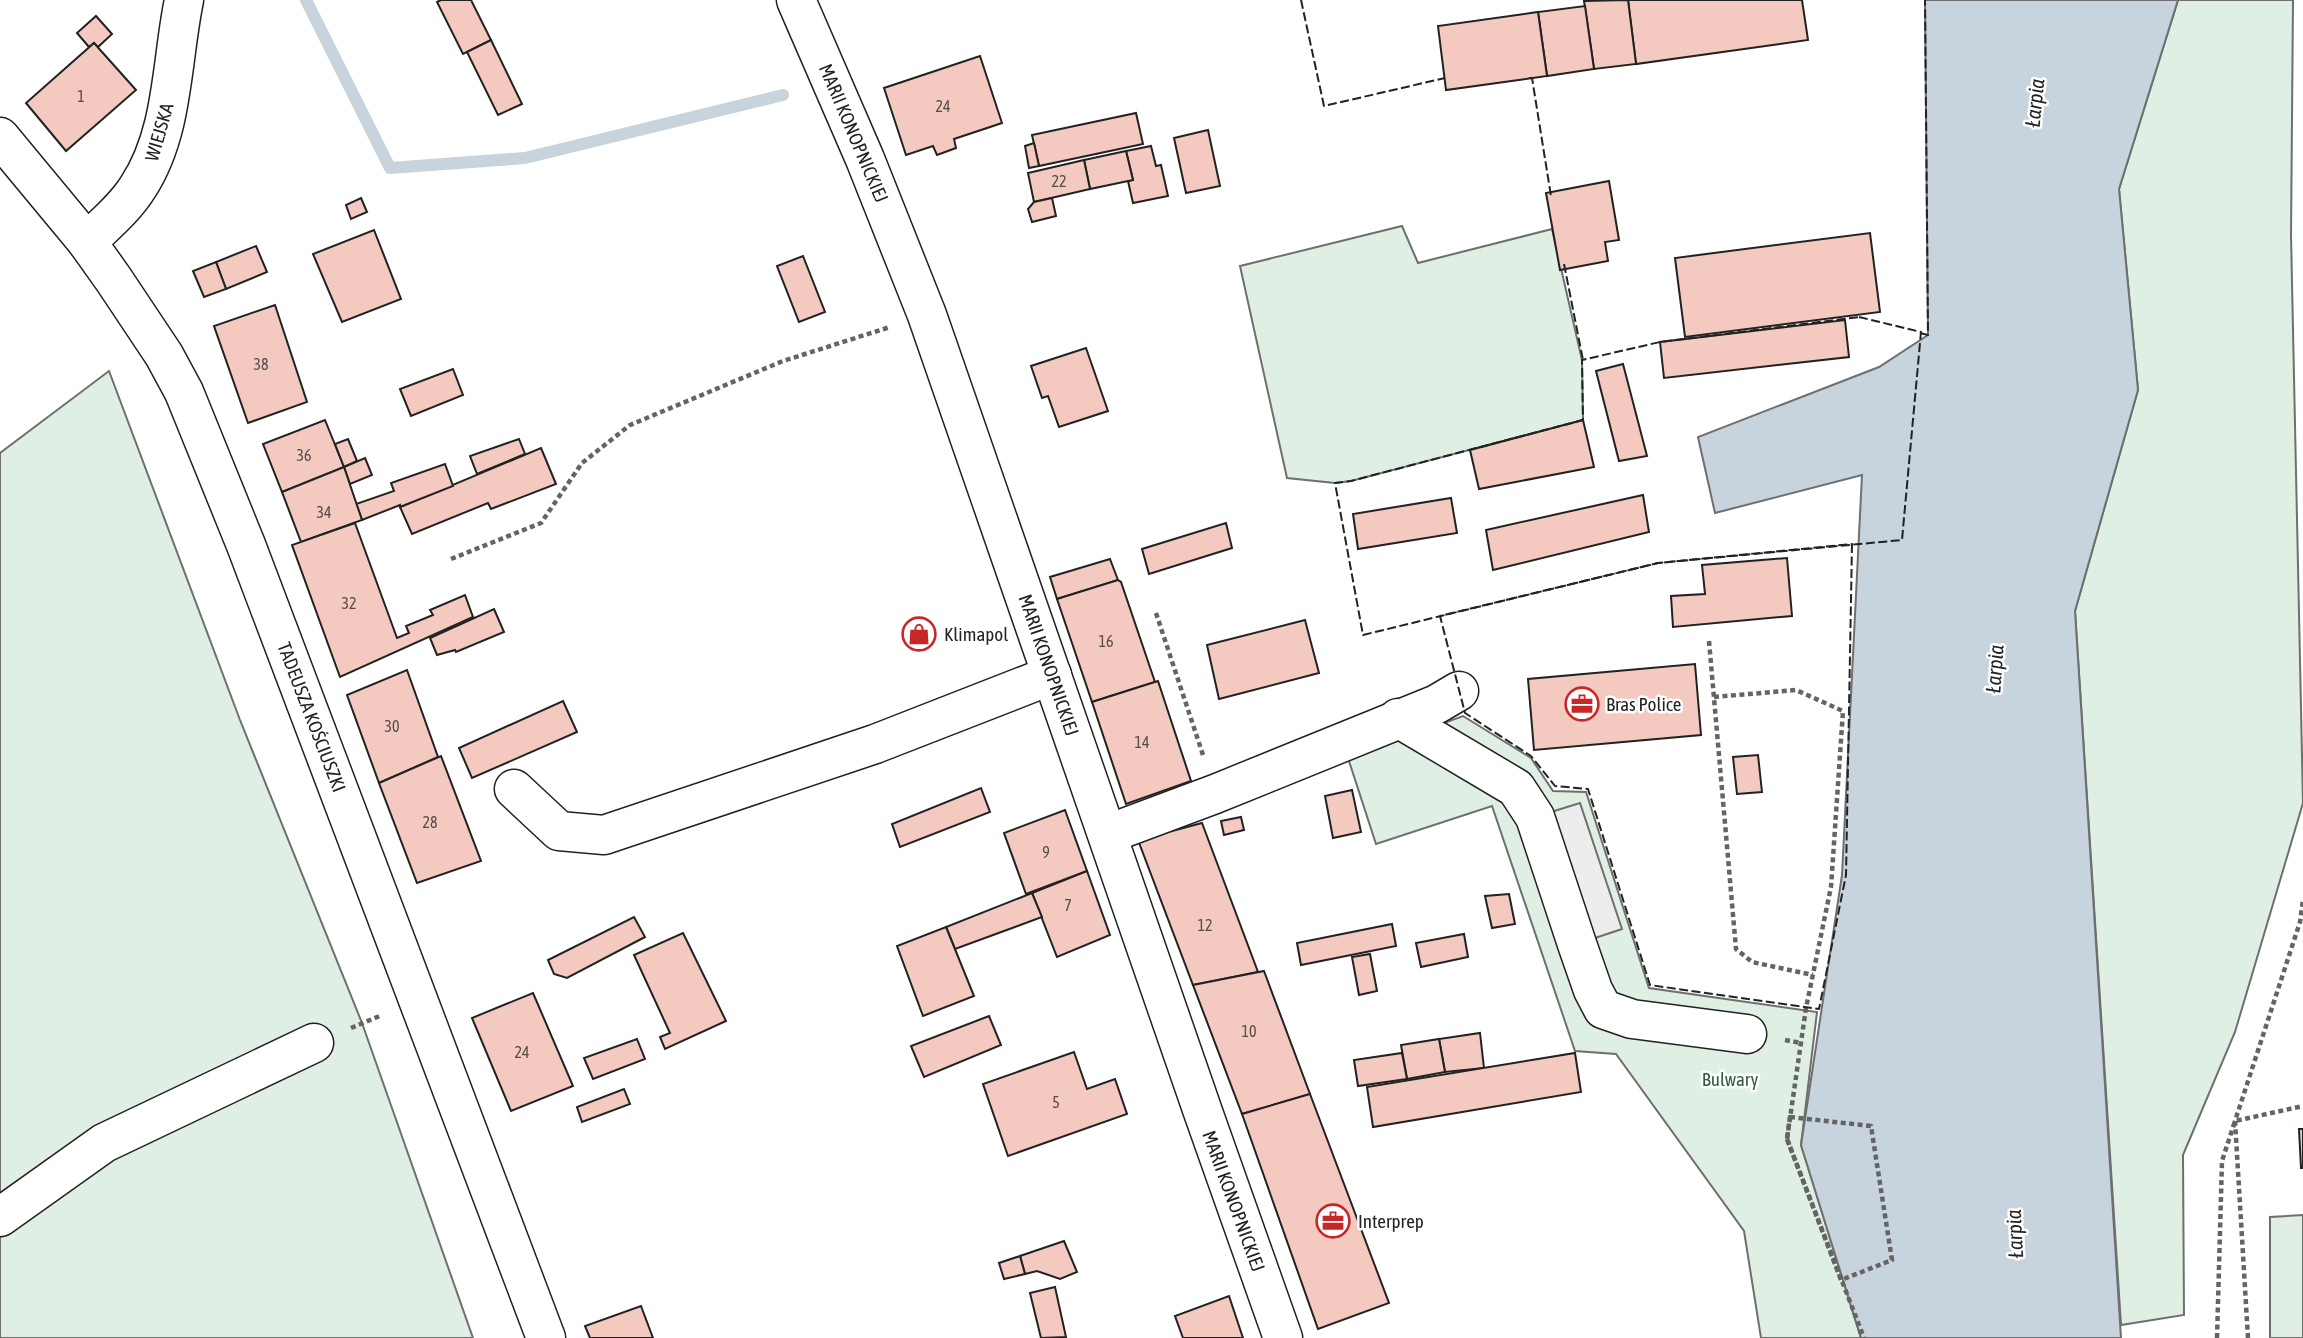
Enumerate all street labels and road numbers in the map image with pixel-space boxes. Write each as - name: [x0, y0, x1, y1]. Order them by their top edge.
- street label: MARII KONOPNICKIEJ: [815, 60, 893, 206]
- street label: WIEJSKA: [140, 100, 178, 164]
- street label: MARII KONOPNICKIEJ: [1014, 591, 1084, 739]
- street label: TADEUSZA KOŚCIUSZKI: [273, 639, 351, 795]
- street label: MARII KONOPNICKIEJ: [1198, 1128, 1270, 1274]

